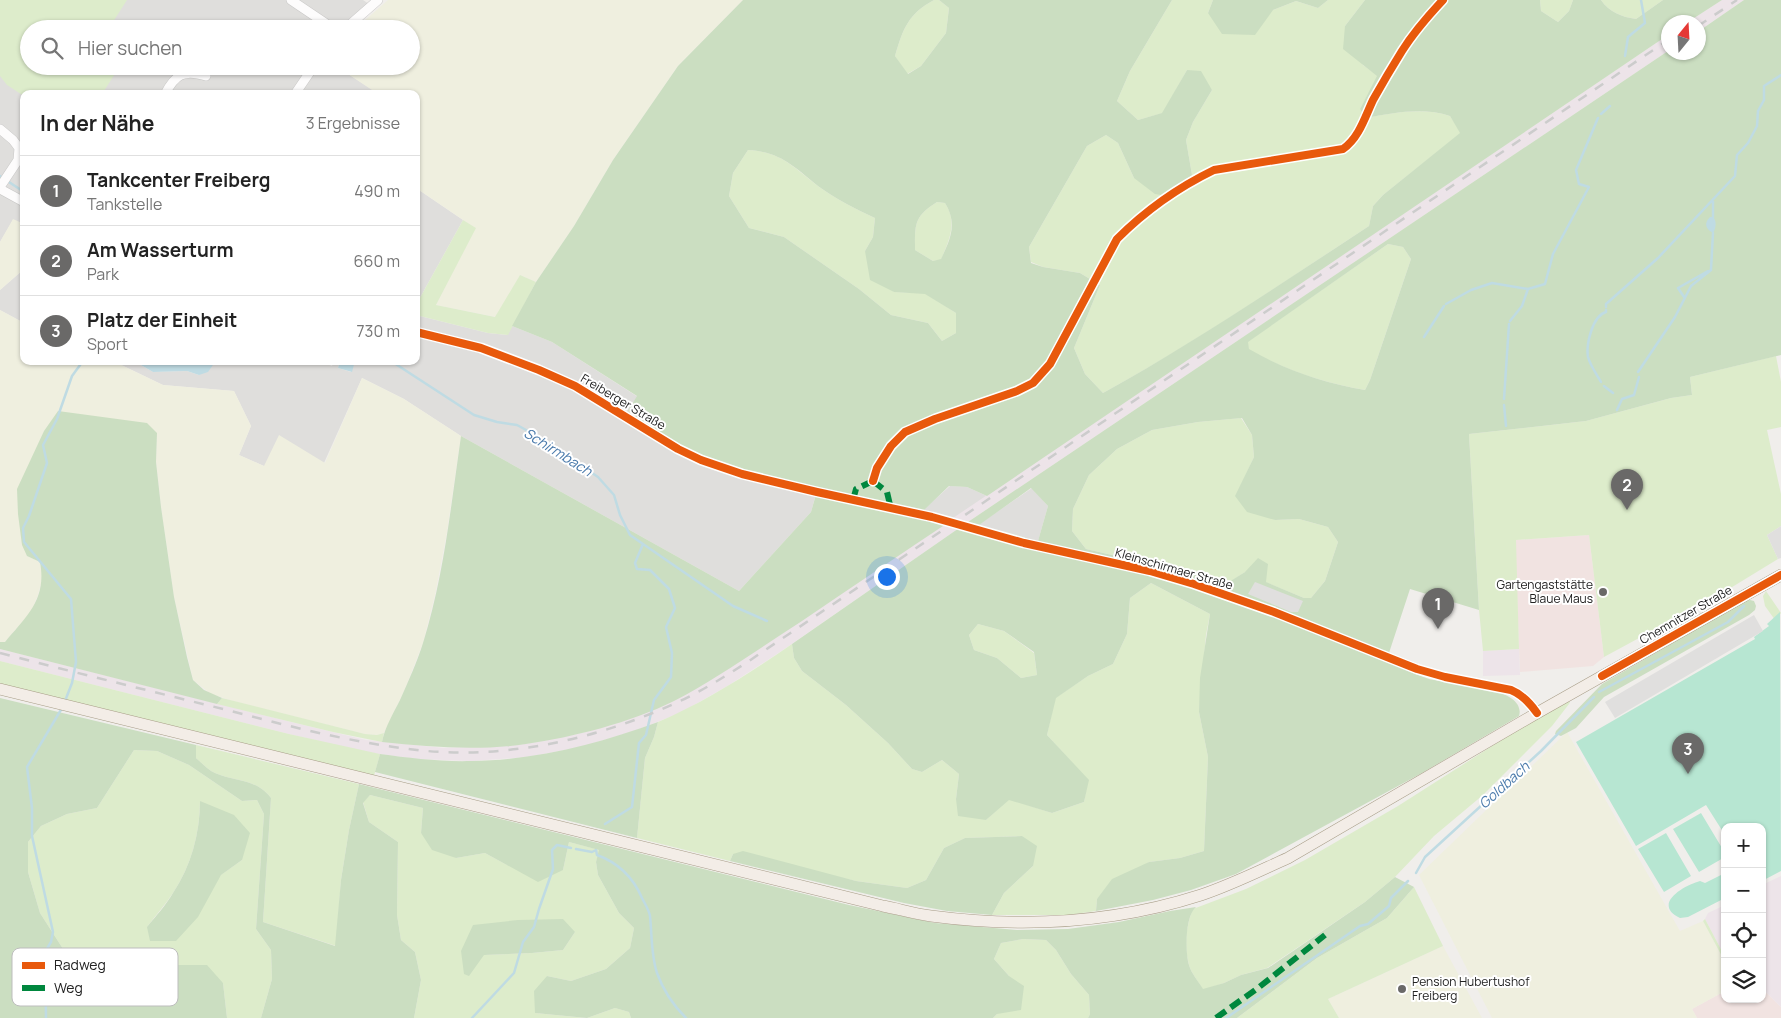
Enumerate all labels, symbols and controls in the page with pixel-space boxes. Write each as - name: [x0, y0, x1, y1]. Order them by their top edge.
- north arrow: [1661, 15, 1706, 60]
- search box: [20, 20, 420, 75]
- icon: search: [38, 34, 66, 62]
- text: Hier suchen: [78, 35, 182, 61]
- text: In der Nähe: [40, 109, 154, 137]
- text: 3 Ergebnisse: [306, 112, 400, 134]
- text: Tankcenter Freiberg: [87, 167, 270, 193]
- text: 1: [52, 180, 60, 202]
- text: 490 m: [354, 180, 400, 202]
- text: Tankstelle: [87, 193, 162, 215]
- text: Am Wasserturm: [87, 237, 234, 263]
- text: 2: [51, 250, 61, 272]
- text: 660 m: [354, 250, 400, 272]
- text: Park: [87, 263, 119, 285]
- text: Platz der Einheit: [87, 307, 237, 333]
- text: 3: [51, 320, 61, 342]
- text: 730 m: [357, 320, 400, 342]
- text: Sport: [87, 333, 128, 355]
- street label: Freiberger Straße: [578, 369, 669, 434]
- water label: Schirmbach: [521, 423, 597, 480]
- pin: 2: [1611, 469, 1643, 510]
- street label: Kleinschirmaer Straße: [1113, 544, 1235, 593]
- your location: [874, 564, 900, 590]
- place label: Gartengaststätte Blaue Maus: [1496, 576, 1593, 607]
- street label: Chemnitzer Straße: [1636, 581, 1735, 648]
- marker: Gartengaststätte Blaue Maus: [1597, 586, 1609, 598]
- pin: 1: [1422, 588, 1454, 629]
- pin: 3: [1672, 733, 1704, 774]
- water label: Goldbach: [1474, 756, 1534, 812]
- map controls: [1721, 823, 1766, 1003]
- button: +: [1721, 823, 1766, 868]
- button: −: [1721, 868, 1766, 913]
- button: locate: [1721, 913, 1766, 958]
- legend: [12, 948, 178, 1006]
- text: Radweg: [54, 955, 106, 974]
- button: layers: [1721, 958, 1766, 1003]
- place label: Pension Hubertushof Freiberg: [1412, 973, 1530, 1004]
- text: Weg: [54, 978, 83, 997]
- marker: Pension Hubertushof Freiberg: [1396, 983, 1408, 995]

